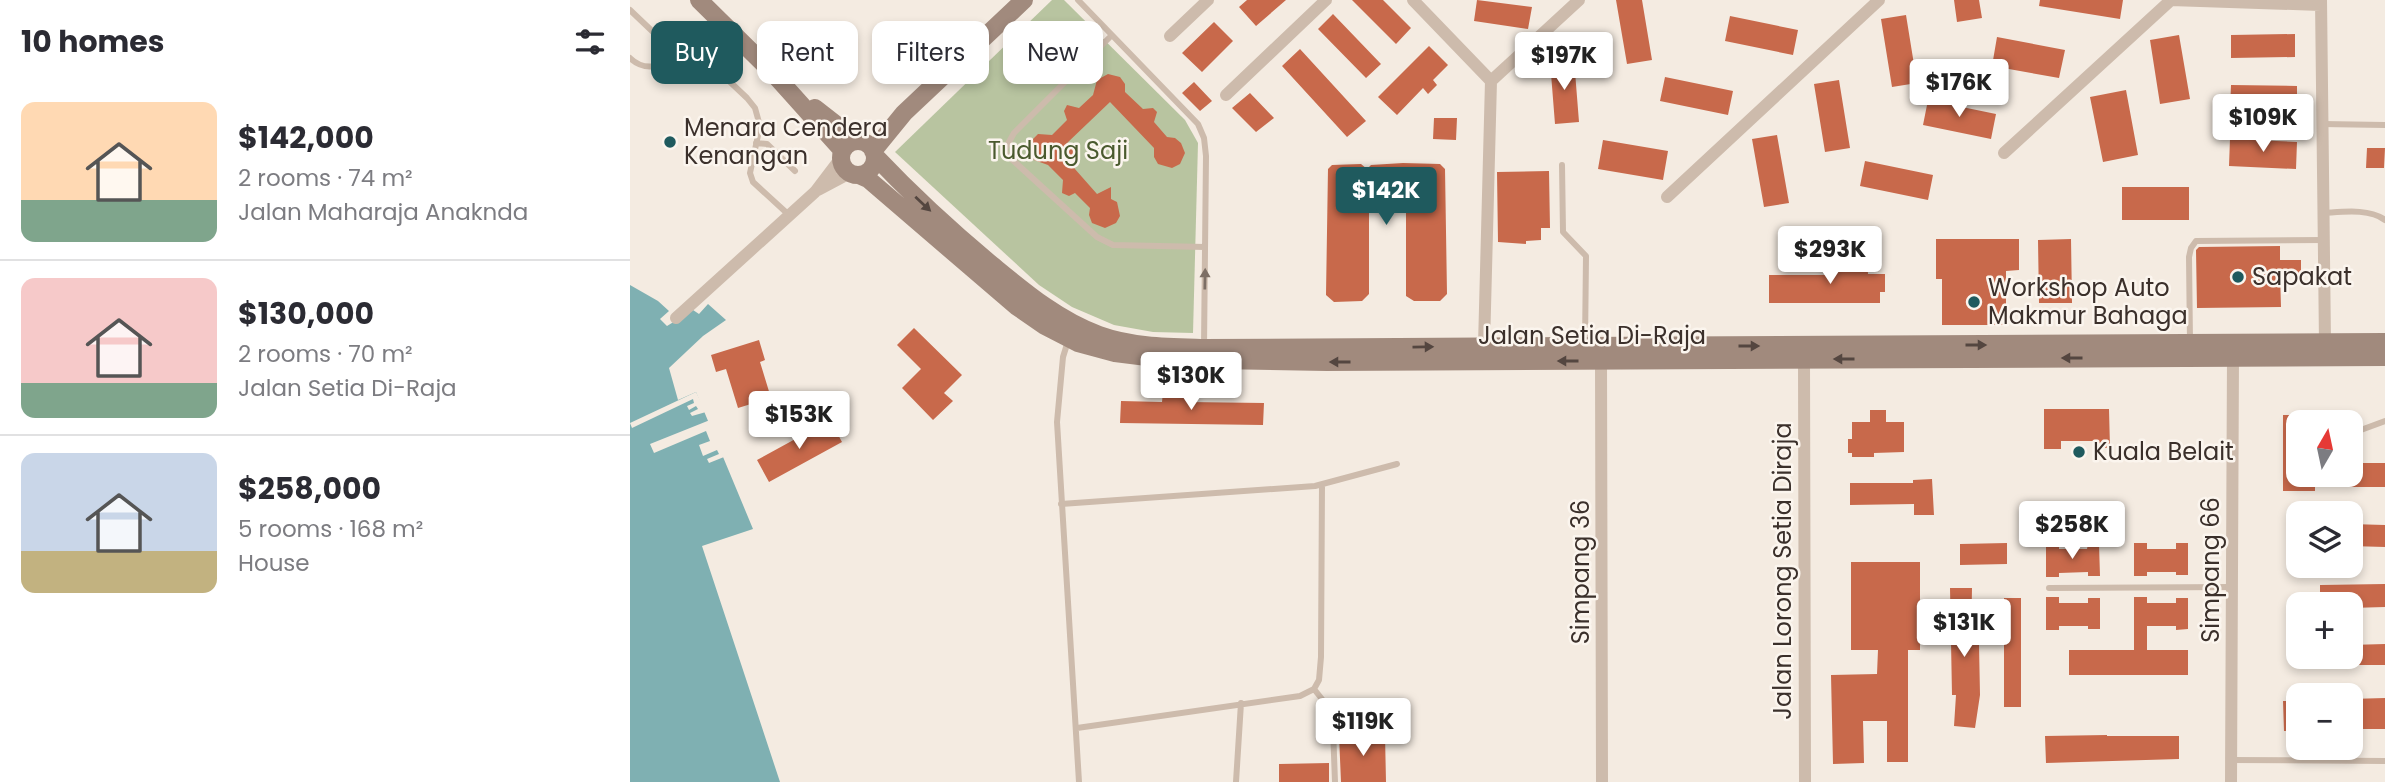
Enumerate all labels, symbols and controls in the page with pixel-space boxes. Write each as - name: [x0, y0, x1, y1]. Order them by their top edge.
- text: 10 homes: [21, 20, 165, 63]
- chip: Buy: [651, 21, 743, 84]
- chip: Rent: [757, 21, 858, 84]
- chip: Filters: [872, 21, 989, 84]
- chip: New: [1003, 21, 1103, 84]
- icon: filters: [571, 23, 609, 61]
- pin: $197K: [1515, 32, 1613, 92]
- text: $197K: [1531, 39, 1597, 71]
- pin: $176K: [1910, 60, 2008, 119]
- text: $176K: [1926, 66, 1992, 98]
- pin: $109K: [2214, 94, 2312, 154]
- text: $109K: [2229, 101, 2297, 133]
- place label: Menara Cendera Kenangan: [684, 111, 888, 172]
- text: $142,000: [238, 116, 374, 159]
- icon: home: [77, 130, 161, 214]
- marker: Menara Cendera Kenangan: [662, 134, 678, 150]
- park label: Tudung Saji: [988, 134, 1128, 167]
- text: 2 rooms · 74 m²: [238, 162, 413, 194]
- pin: $142K: [1337, 168, 1435, 227]
- text: $142K: [1352, 174, 1420, 206]
- text: Jalan Maharaja Anaknda: [238, 196, 528, 228]
- one-way arrow: [914, 196, 932, 212]
- pin: $293K: [1781, 226, 1879, 286]
- text: $293K: [1794, 233, 1866, 265]
- place label: Sapakat: [2252, 260, 2352, 293]
- one-way arrow: [1199, 268, 1211, 290]
- marker: Sapakat: [2230, 269, 2246, 285]
- place label: Workshop Auto Makmur Bahaga: [1988, 271, 2188, 332]
- text: $130,000: [238, 292, 374, 335]
- marker: Workshop Auto Makmur Bahaga: [1966, 294, 1982, 310]
- icon: home: [77, 306, 161, 390]
- street label: Jalan Setia Di-Raja: [1478, 319, 1706, 352]
- text: 2 rooms · 70 m²: [238, 338, 413, 370]
- one-way arrow: [1966, 339, 1988, 351]
- one-way arrow: [1738, 340, 1760, 352]
- one-way arrow: [1413, 341, 1435, 353]
- pin: $130K: [1142, 352, 1240, 412]
- one-way arrow: [2061, 352, 2083, 364]
- one-way arrow: [1833, 353, 1855, 365]
- one-way arrow: [1557, 355, 1579, 367]
- one-way arrow: [1329, 356, 1351, 368]
- text: $130K: [1157, 359, 1225, 391]
- text: Jalan Setia Di-Raja: [238, 372, 457, 404]
- pin: $153K: [750, 392, 848, 451]
- text: $153K: [765, 398, 833, 430]
- north arrow: [2286, 410, 2362, 486]
- map controls: [2286, 410, 2363, 760]
- street label: Jalan Lorong Setia Diraja: [1766, 422, 1799, 720]
- place label: Kuala Belait: [2093, 435, 2234, 468]
- marker: Kuala Belait: [2071, 444, 2087, 460]
- text: $258,000: [238, 467, 381, 510]
- icon: home: [77, 481, 161, 565]
- street label: Simpang 66: [2194, 497, 2227, 643]
- street label: Simpang 36: [1564, 500, 1597, 644]
- button: layers: [2286, 501, 2363, 578]
- pin: $258K: [2023, 502, 2121, 561]
- text: $258K: [2035, 508, 2109, 540]
- text: 5 rooms · 168 m²: [238, 513, 423, 545]
- text: House: [238, 547, 310, 579]
- button: +: [2286, 592, 2363, 669]
- pin: $131K: [1915, 600, 2013, 659]
- text: $131K: [1933, 606, 1995, 638]
- button: −: [2286, 683, 2363, 760]
- pin: $119K: [1314, 698, 1412, 758]
- text: $119K: [1332, 705, 1394, 737]

